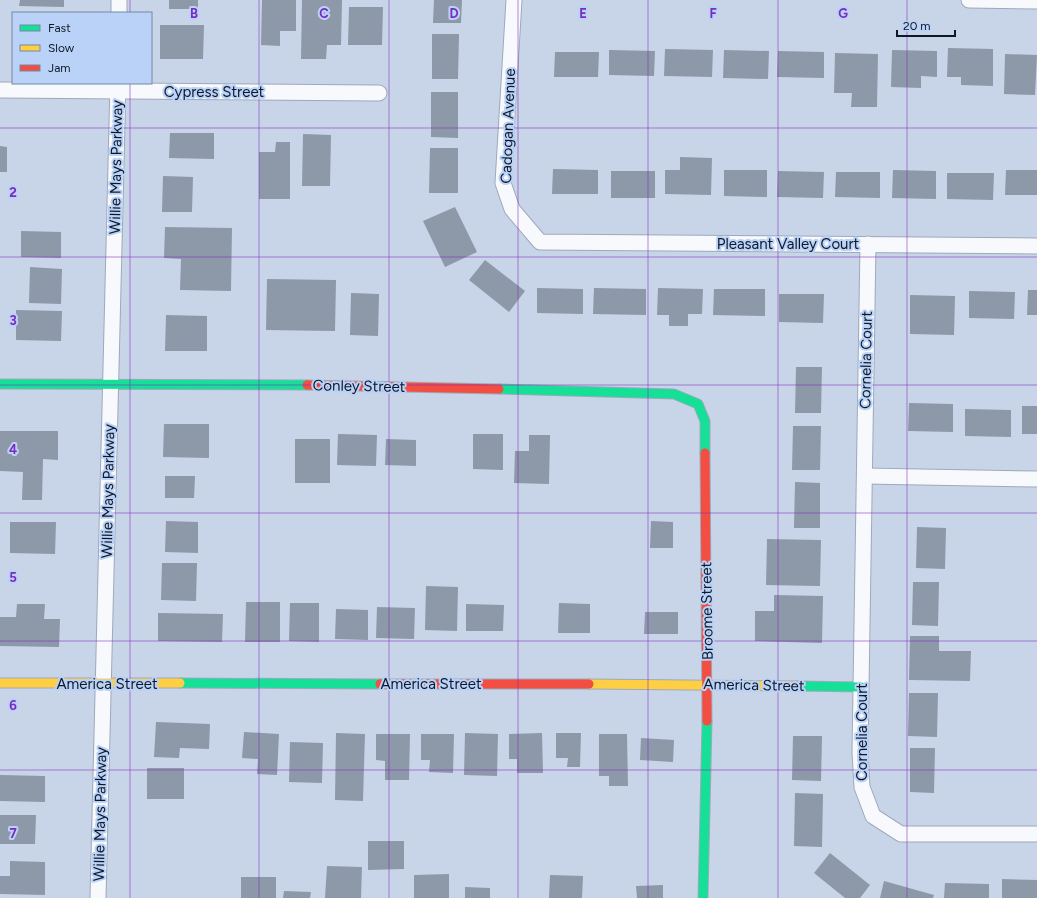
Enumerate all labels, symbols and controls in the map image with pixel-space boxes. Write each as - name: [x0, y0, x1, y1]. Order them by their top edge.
- text: B: [190, 6, 198, 21]
- text: C: [319, 6, 329, 21]
- text: D: [449, 6, 459, 21]
- text: E: [579, 6, 587, 21]
- text: F: [709, 6, 717, 21]
- text: G: [838, 6, 848, 21]
- legend: [12, 12, 152, 84]
- scale bar: [897, 12, 955, 38]
- text: 20 m: [903, 19, 931, 33]
- text: Fast: [48, 21, 71, 35]
- text: Slow: [48, 41, 75, 55]
- text: Jam: [48, 61, 71, 75]
- street label: Cadogan Avenue: [497, 68, 519, 184]
- street label: Cypress Street: [164, 83, 265, 101]
- street label: Willie Mays Parkway: [106, 100, 126, 234]
- text: 2: [9, 185, 17, 200]
- street label: Pleasant Valley Court: [717, 235, 860, 253]
- street label: Cornelia Court: [856, 311, 876, 409]
- text: 3: [9, 313, 17, 328]
- street label: Conley Street: [312, 376, 406, 396]
- street label: Willie Mays Parkway: [98, 424, 118, 558]
- text: 4: [9, 442, 17, 457]
- street label: Broome Street: [697, 561, 717, 660]
- text: 5: [9, 570, 17, 585]
- street label: America Street: [56, 675, 158, 693]
- street label: America Street: [380, 675, 482, 693]
- street label: America Street: [703, 675, 805, 695]
- street label: Cornelia Court: [853, 683, 871, 781]
- text: 6: [9, 698, 17, 713]
- street label: Willie Mays Parkway: [90, 747, 110, 881]
- text: 7: [9, 826, 17, 841]

